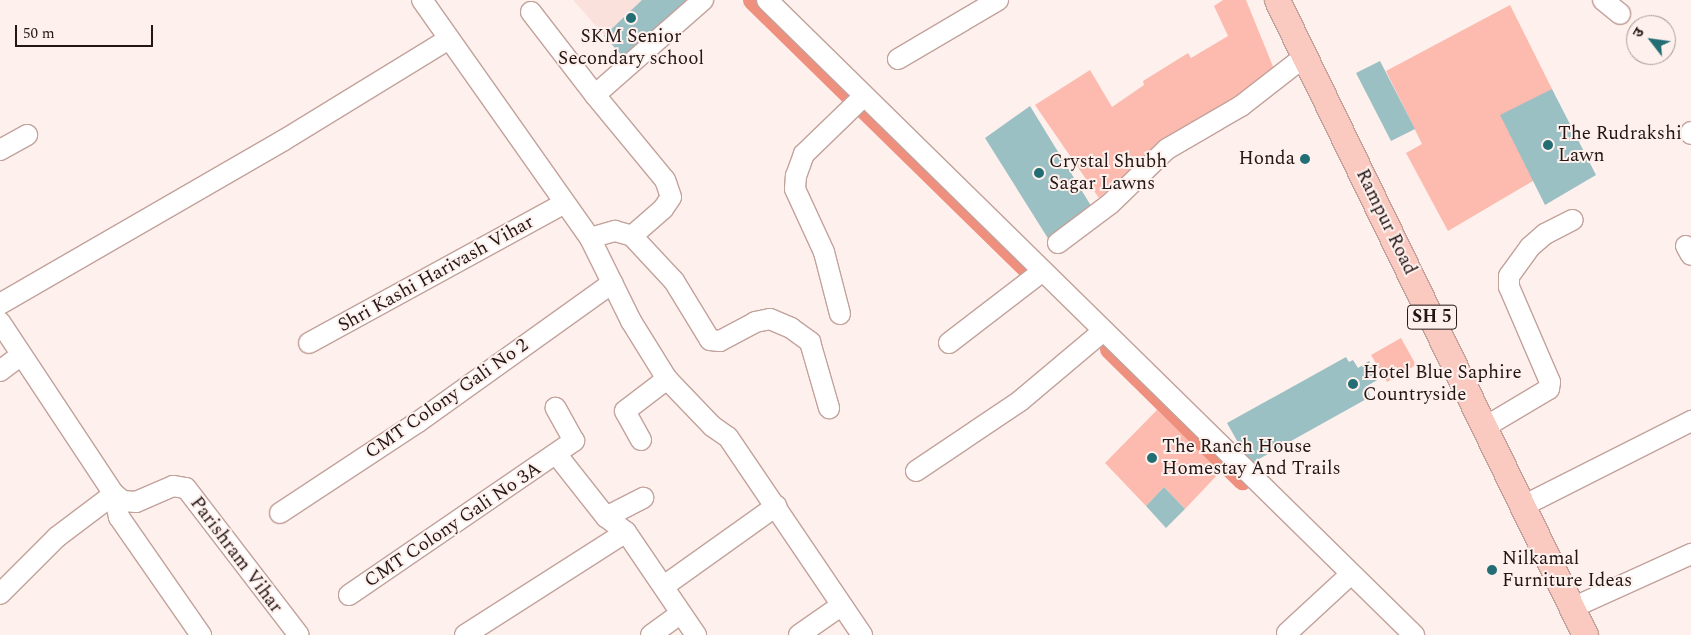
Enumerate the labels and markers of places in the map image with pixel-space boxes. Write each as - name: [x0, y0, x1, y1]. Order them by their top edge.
- marker: SKM Senior Secondary school: [625, 12, 637, 24]
- place label: SKM Senior Secondary school: [558, 26, 704, 70]
- place label: The Rudrakshi Lawn: [1558, 123, 1682, 167]
- marker: The Rudrakshi Lawn: [1542, 139, 1554, 151]
- place label: Honda: [1238, 148, 1295, 170]
- place label: Crystal Shubh Sagar Lawns: [1049, 151, 1167, 195]
- marker: Honda: [1299, 153, 1311, 165]
- marker: Crystal Shubh Sagar Lawns: [1033, 167, 1045, 179]
- place label: Hotel Blue Saphire Countryside: [1363, 362, 1522, 406]
- marker: Hotel Blue Saphire Countryside: [1347, 378, 1359, 390]
- place label: The Ranch House Homestay And Trails: [1162, 436, 1341, 480]
- marker: The Ranch House Homestay And Trails: [1146, 452, 1158, 464]
- place label: Nilkamal Furniture Ideas: [1502, 548, 1632, 592]
- marker: Nilkamal Furniture Ideas: [1486, 564, 1498, 576]

